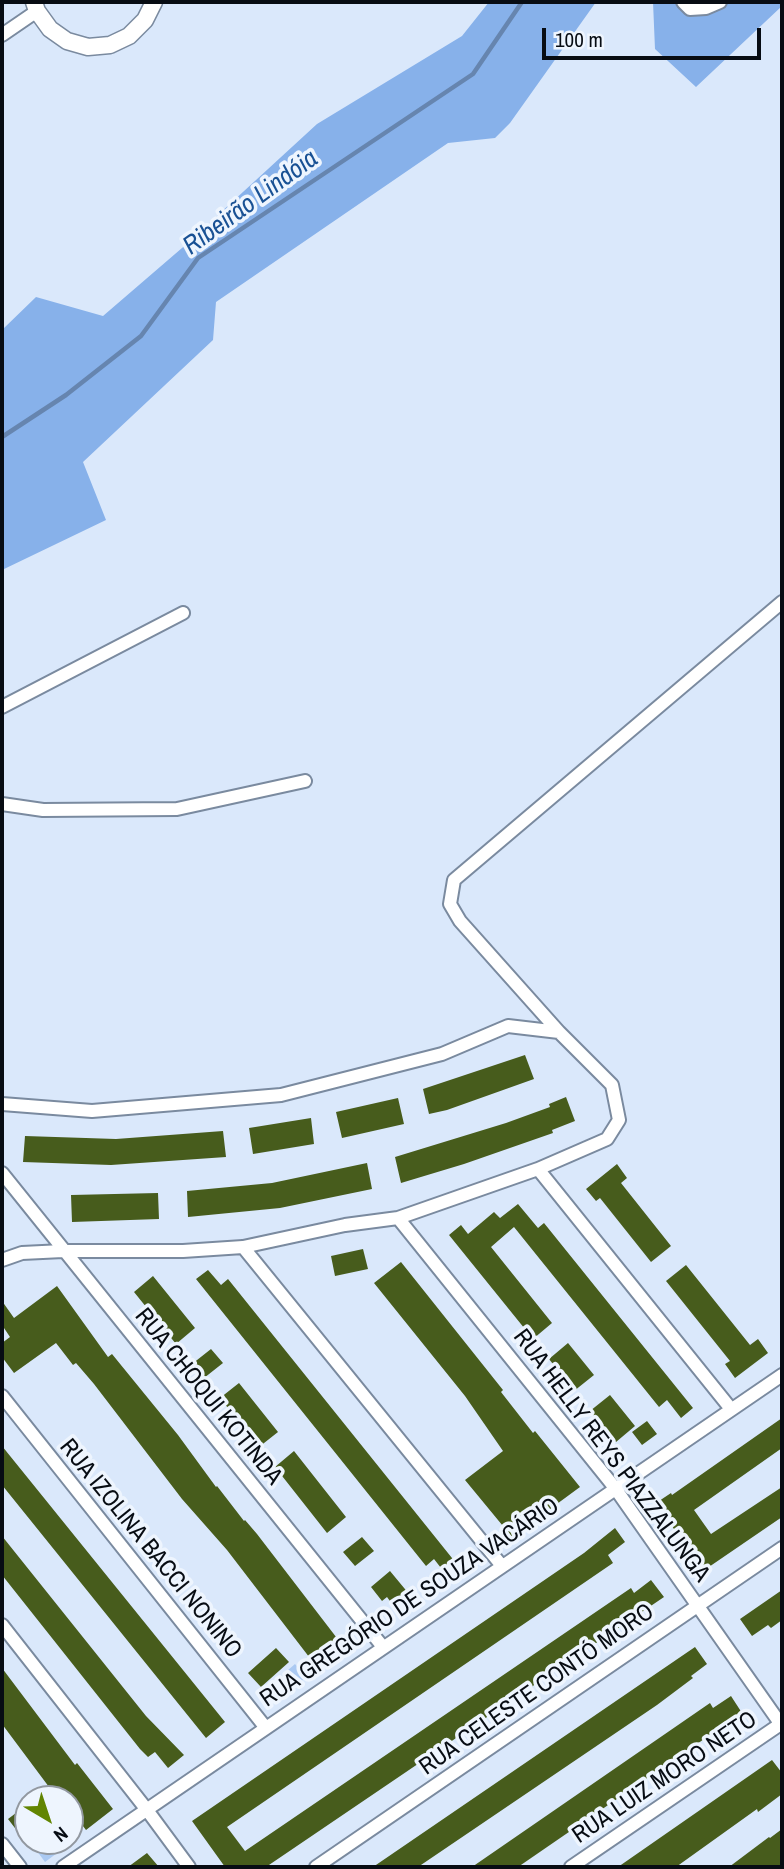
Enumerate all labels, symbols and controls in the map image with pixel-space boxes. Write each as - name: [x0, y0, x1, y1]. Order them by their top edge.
- scale bar: [546, 14, 765, 58]
- text: 100 m: [555, 25, 603, 54]
- water label: Ribeirão Lindóia: [178, 144, 324, 262]
- street label: RUA CHOQUI KOTINDA: [128, 1303, 288, 1491]
- street label: RUA HELLY REYS PIAZZALUNGA: [506, 1324, 716, 1588]
- street label: RUA IZOLINA BACCI NONINO: [53, 1434, 247, 1664]
- street label: RUA GREGÓRIO DE SOUZA VACÁRIO: [255, 1492, 565, 1714]
- street label: RUA CELESTE CONTÓ MORO: [414, 1598, 660, 1782]
- street label: RUA LUIZ MORO NETO: [567, 1706, 763, 1850]
- north arrow: [14, 1785, 84, 1855]
- text: N: [48, 1821, 74, 1848]

